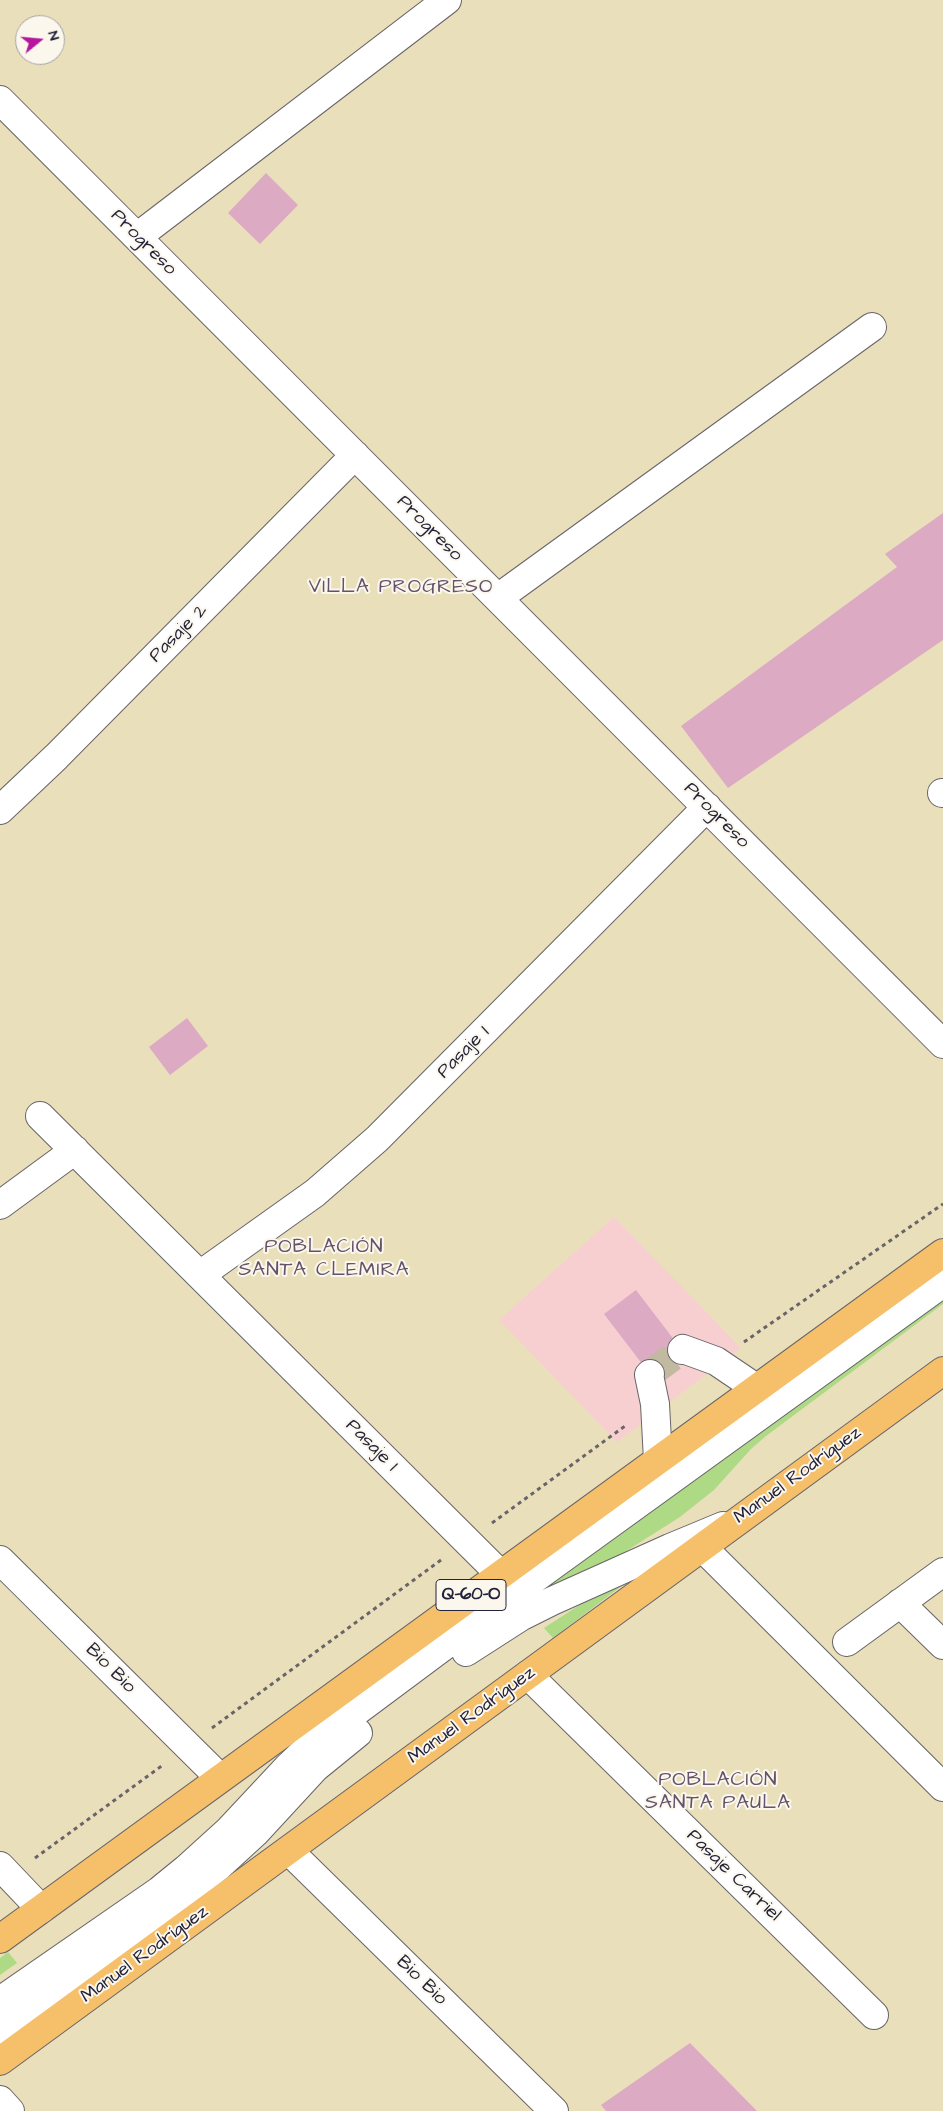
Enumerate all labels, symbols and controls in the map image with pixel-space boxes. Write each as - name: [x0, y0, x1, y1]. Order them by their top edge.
- north arrow: [15, 15, 65, 65]
- text: N: [43, 29, 64, 43]
- street label: Progreso: [105, 205, 181, 281]
- street label: Progreso: [391, 491, 467, 567]
- district label: VILLA PROGRESO: [307, 576, 495, 600]
- street label: Pasaje 2: [145, 600, 213, 668]
- street label: Progreso: [678, 778, 754, 854]
- street label: Pasaje 1: [433, 1022, 495, 1084]
- district label: POBLACIÓN SANTA CLEMIRA: [237, 1236, 411, 1283]
- street label: Pasaje 1: [340, 1415, 402, 1477]
- street label: Manuel Rodríguez: [730, 1422, 866, 1530]
- road number: Q-60-O: [436, 1580, 506, 1610]
- street label: Bio Bio: [80, 1639, 140, 1699]
- street label: Manuel Rodríguez: [404, 1662, 540, 1770]
- district label: POBLACIÓN SANTA PAULA: [644, 1769, 792, 1816]
- street label: Pasaje Carriel: [681, 1825, 785, 1927]
- street label: Manuel Rodríguez: [77, 1901, 213, 2009]
- street label: Bio Bio: [391, 1951, 451, 2011]

